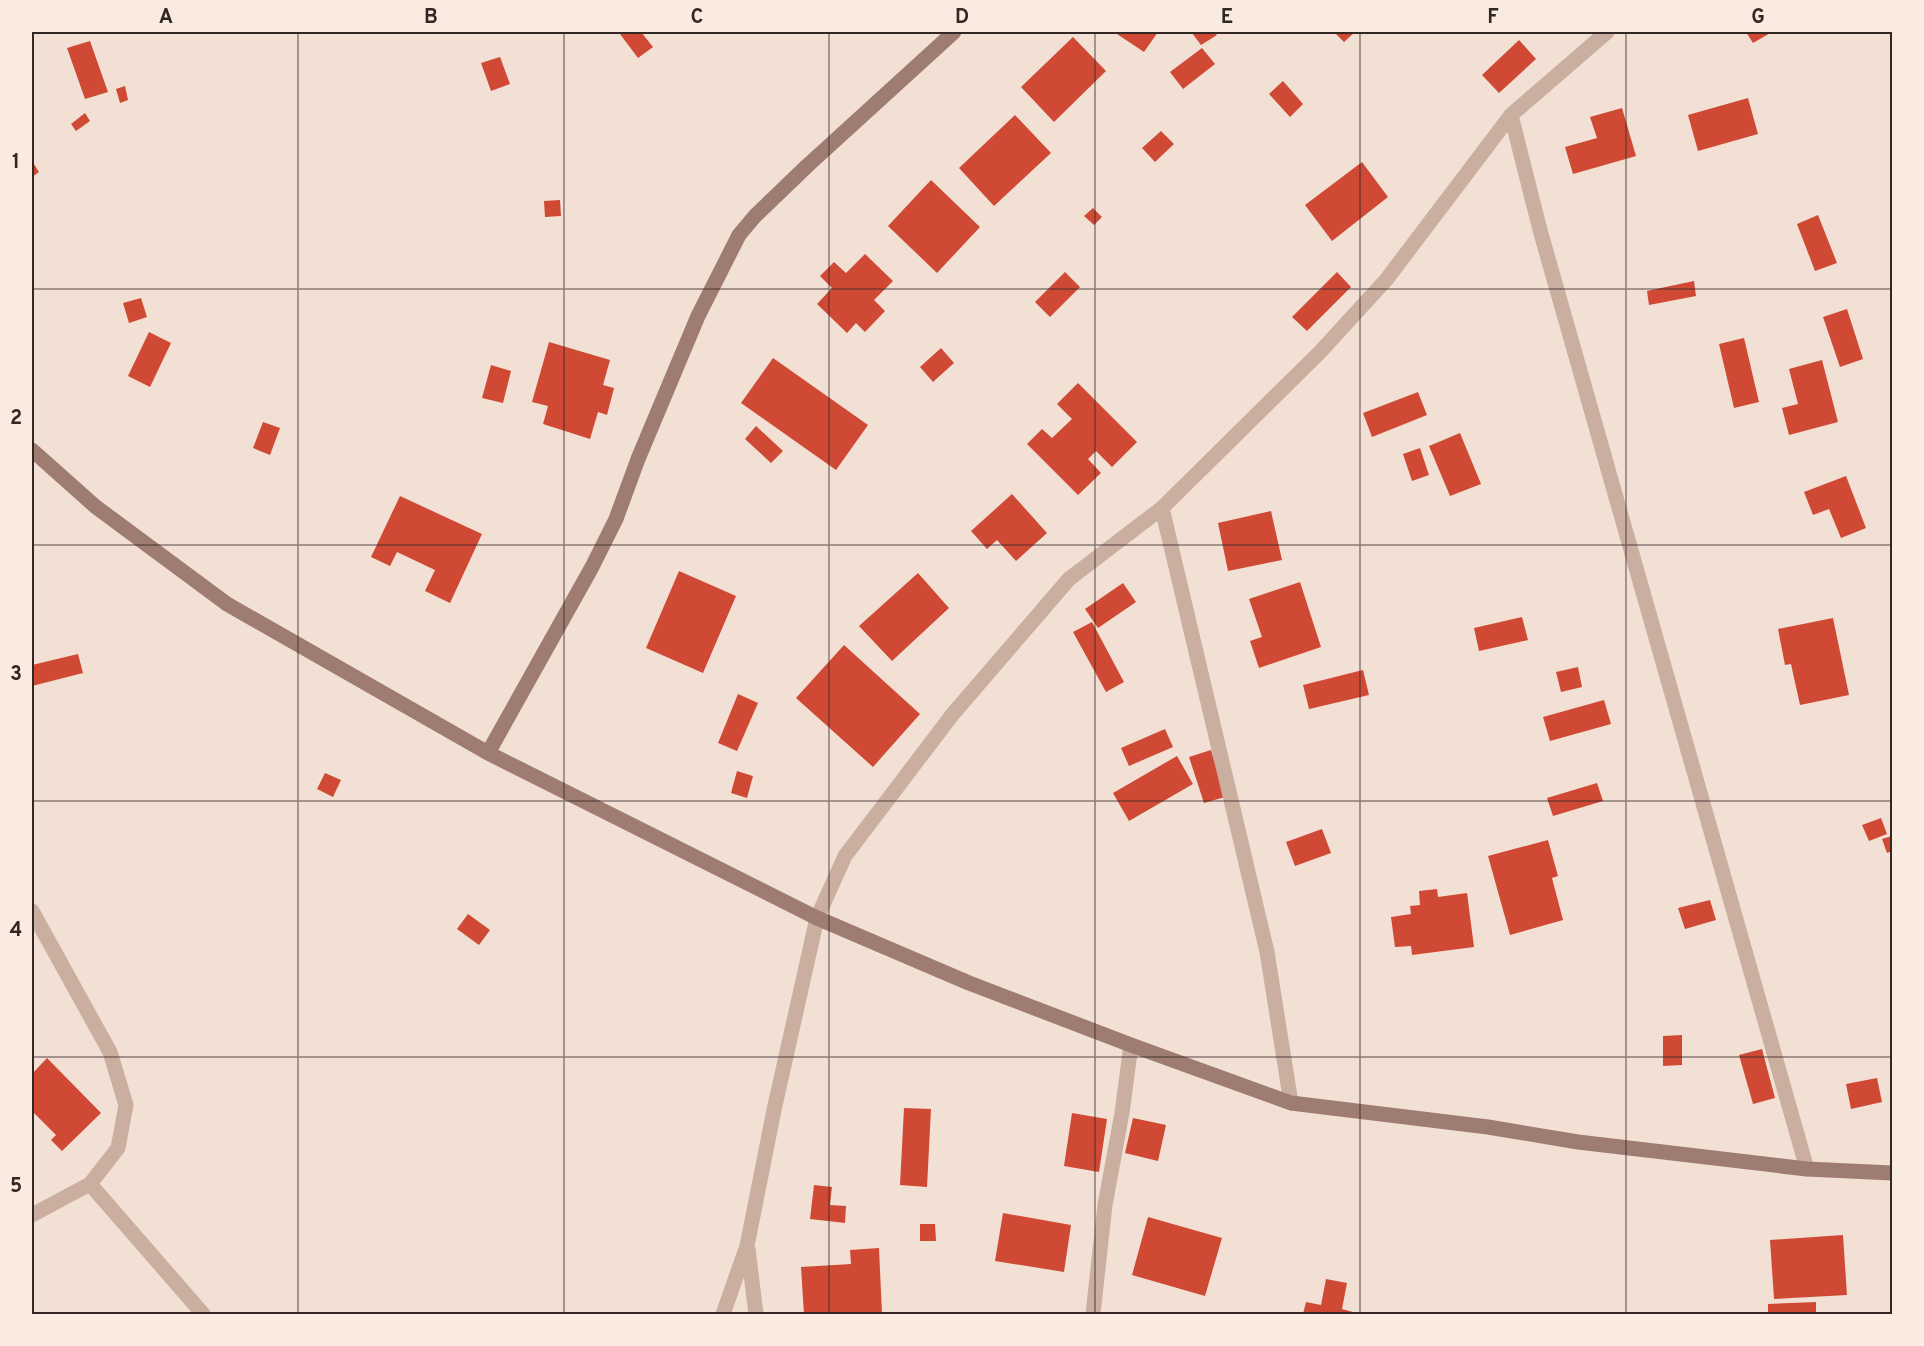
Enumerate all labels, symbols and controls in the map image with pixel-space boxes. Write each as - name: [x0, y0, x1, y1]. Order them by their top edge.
- text: A: [159, 5, 173, 31]
- text: B: [424, 5, 438, 31]
- text: C: [691, 5, 703, 31]
- text: D: [955, 5, 969, 31]
- text: E: [1221, 5, 1233, 31]
- text: F: [1487, 5, 1499, 31]
- text: G: [1751, 5, 1765, 31]
- text: 1: [12, 150, 20, 176]
- text: 2: [10, 406, 22, 432]
- text: 3: [10, 662, 22, 688]
- text: 4: [10, 918, 22, 944]
- text: 5: [10, 1174, 22, 1200]

